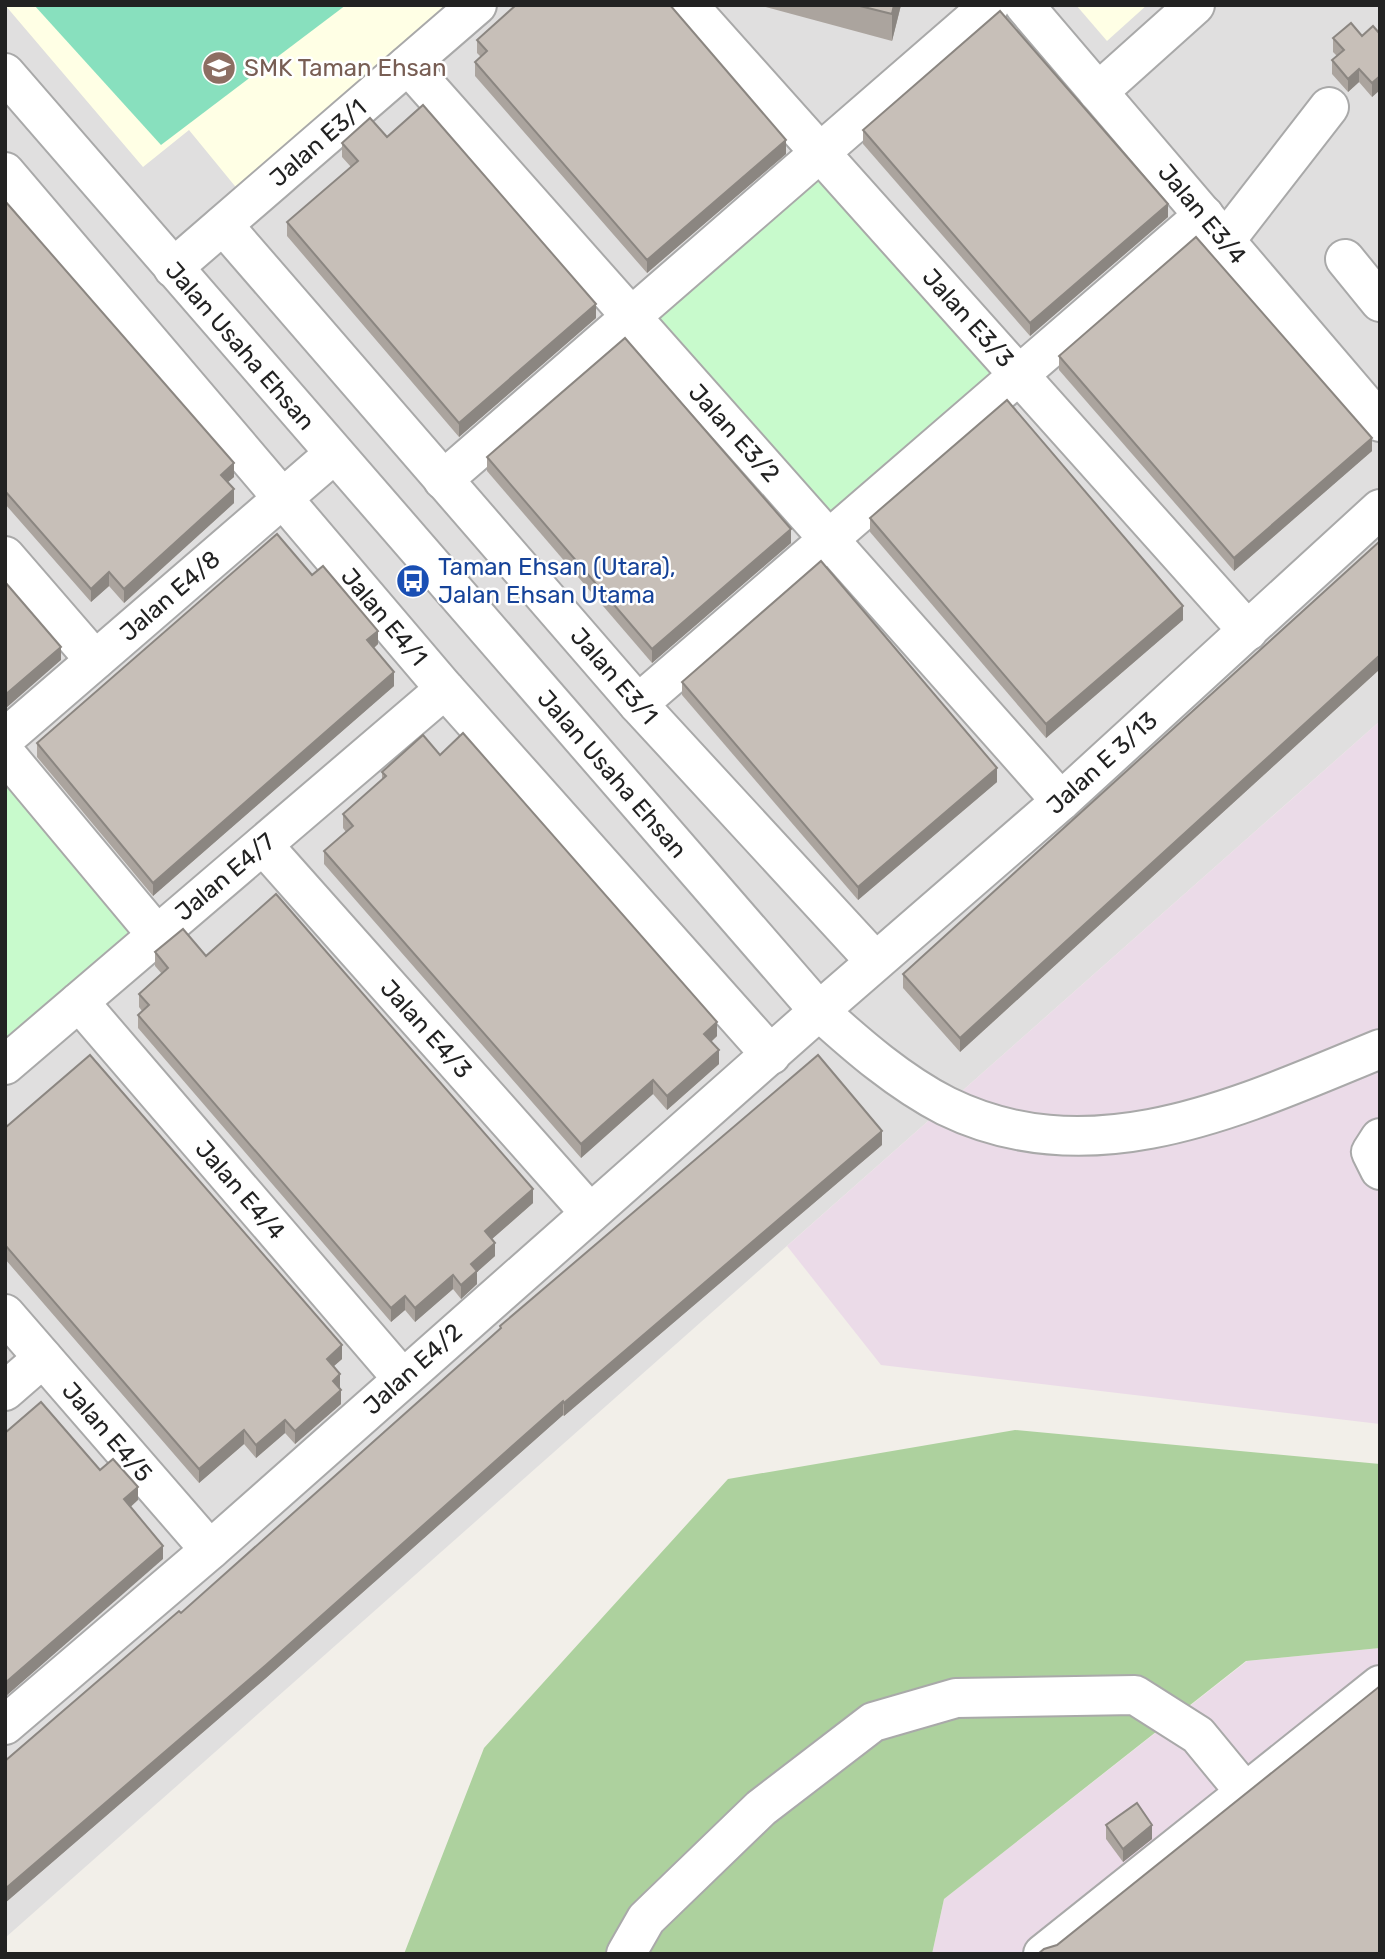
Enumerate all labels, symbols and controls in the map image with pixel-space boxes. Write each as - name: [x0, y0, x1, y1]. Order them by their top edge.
- school or university icon: SMK Taman Ehsan: [200, 49, 238, 87]
- place label: SMK Taman Ehsan: [244, 54, 447, 82]
- street label: Jalan E3/1: [264, 94, 372, 192]
- street label: Jalan E3/4: [1152, 158, 1252, 270]
- street label: Jalan Usaha Ehsan: [160, 256, 320, 436]
- street label: Jalan E3/3: [917, 263, 1019, 373]
- street label: Jalan E3/2: [683, 378, 785, 488]
- street label: Jalan E4/8: [114, 545, 226, 647]
- place label: Taman Ehsan (Utara), Jalan Ehsan Utama: [438, 553, 676, 609]
- street label: Jalan E4/1: [335, 562, 433, 672]
- bus stop icon: Taman Ehsan (Utara), Jalan Ehsan Utama: [394, 562, 432, 600]
- street label: Jalan E3/1: [565, 622, 663, 730]
- street label: Jalan Usaha Ehsan: [532, 684, 692, 864]
- street label: Jalan E 3/13: [1041, 706, 1163, 820]
- street label: Jalan E4/7: [170, 827, 280, 927]
- street label: Jalan E4/3: [374, 974, 478, 1084]
- street label: Jalan E4/4: [189, 1135, 291, 1245]
- street label: Jalan E4/2: [358, 1318, 468, 1420]
- street label: Jalan E4/5: [56, 1376, 158, 1488]

